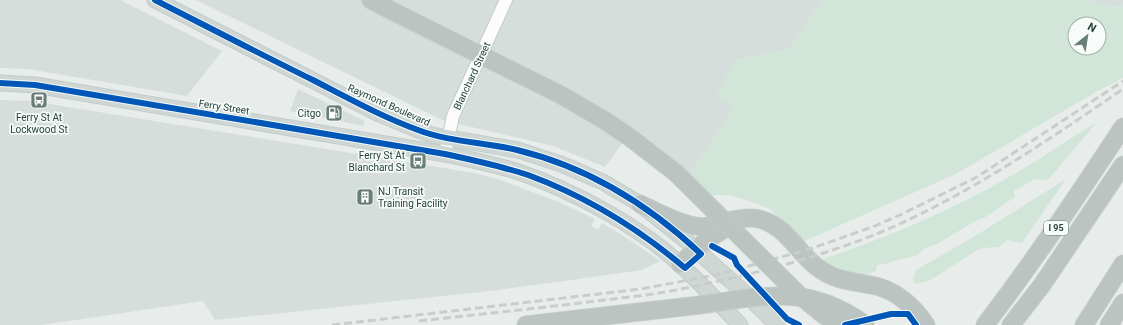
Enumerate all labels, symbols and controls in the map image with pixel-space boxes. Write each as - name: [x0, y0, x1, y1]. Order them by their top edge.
- north arrow: [1067, 16, 1107, 56]
- text: N: [1085, 20, 1099, 35]
- street label: Blanchard Street: [451, 40, 493, 112]
- street label: Raymond Boulevard: [346, 82, 432, 128]
- bus stop icon: Ferry St At Lockwood St: [29, 90, 49, 110]
- street label: Ferry Street: [198, 98, 250, 116]
- fuel station icon: Citgo: [324, 103, 344, 123]
- place label: Citgo: [297, 108, 321, 119]
- place label: Ferry St At Lockwood St: [10, 112, 68, 135]
- place label: Ferry St At Blanchard St: [349, 150, 405, 173]
- bus stop icon: Ferry St At Blanchard St: [408, 151, 428, 171]
- place label: NJ Transit Training Facility: [378, 186, 448, 209]
- building icon: NJ Transit Training Facility: [355, 187, 375, 207]
- road number: I 95: [1044, 221, 1068, 235]

